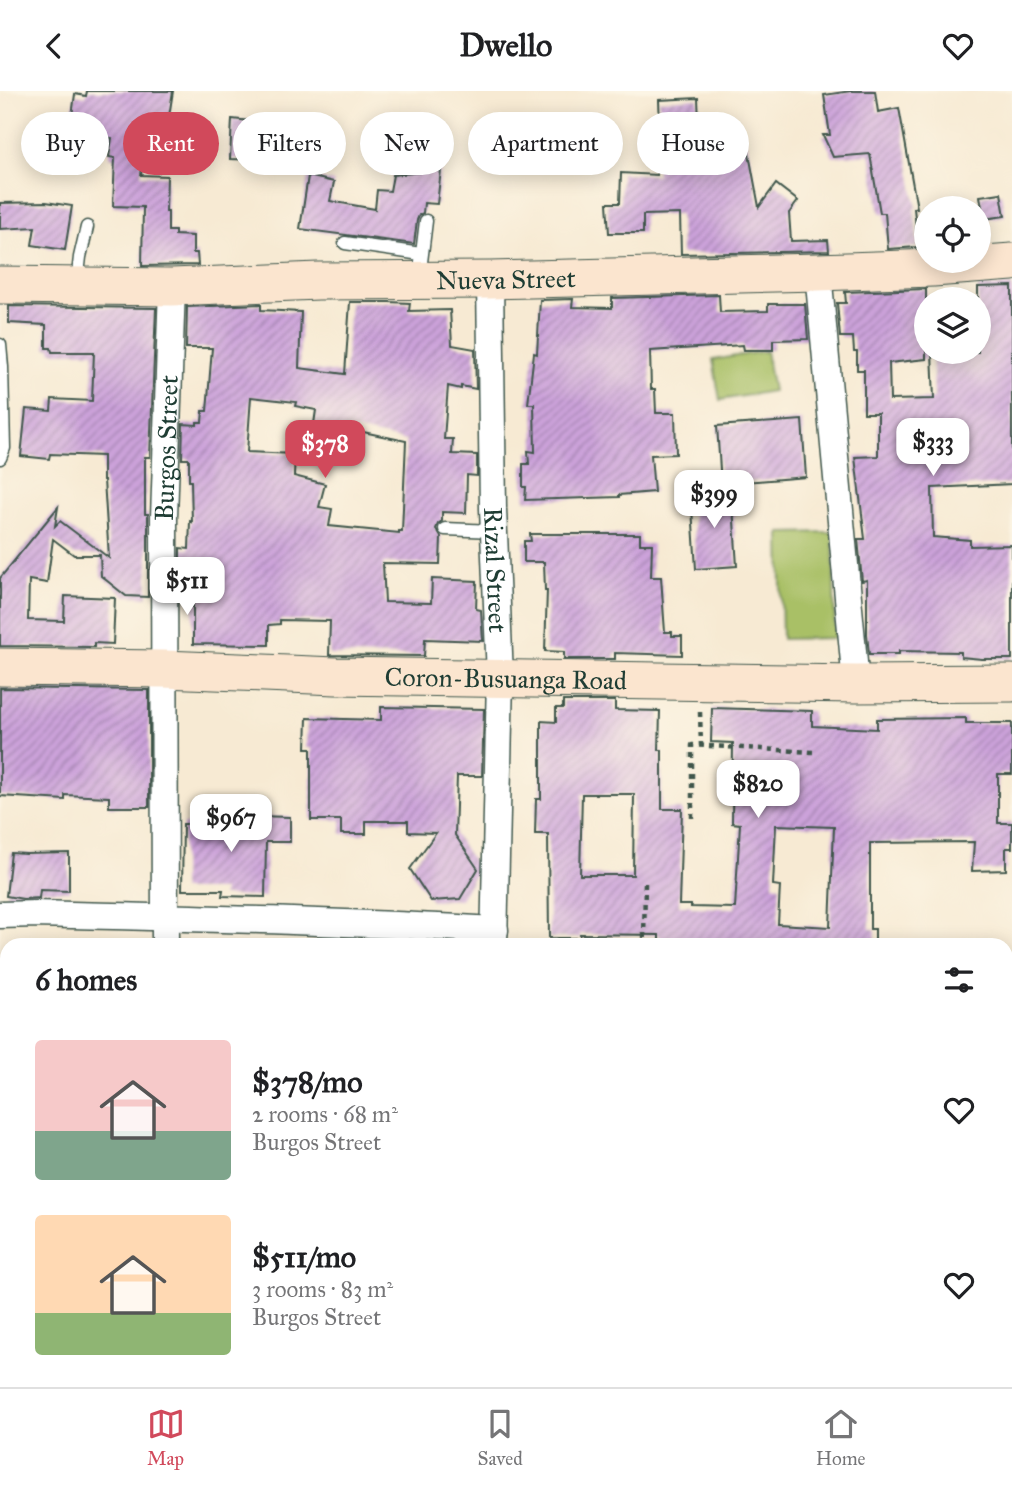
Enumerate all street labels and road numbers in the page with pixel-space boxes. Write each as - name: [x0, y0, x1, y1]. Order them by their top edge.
- street label: Nueva Street: [436, 262, 576, 296]
- street label: Burgos Street: [148, 375, 185, 522]
- street label: Rizal Street: [477, 506, 514, 633]
- street label: Coron-Busuanga Road: [384, 661, 627, 696]

